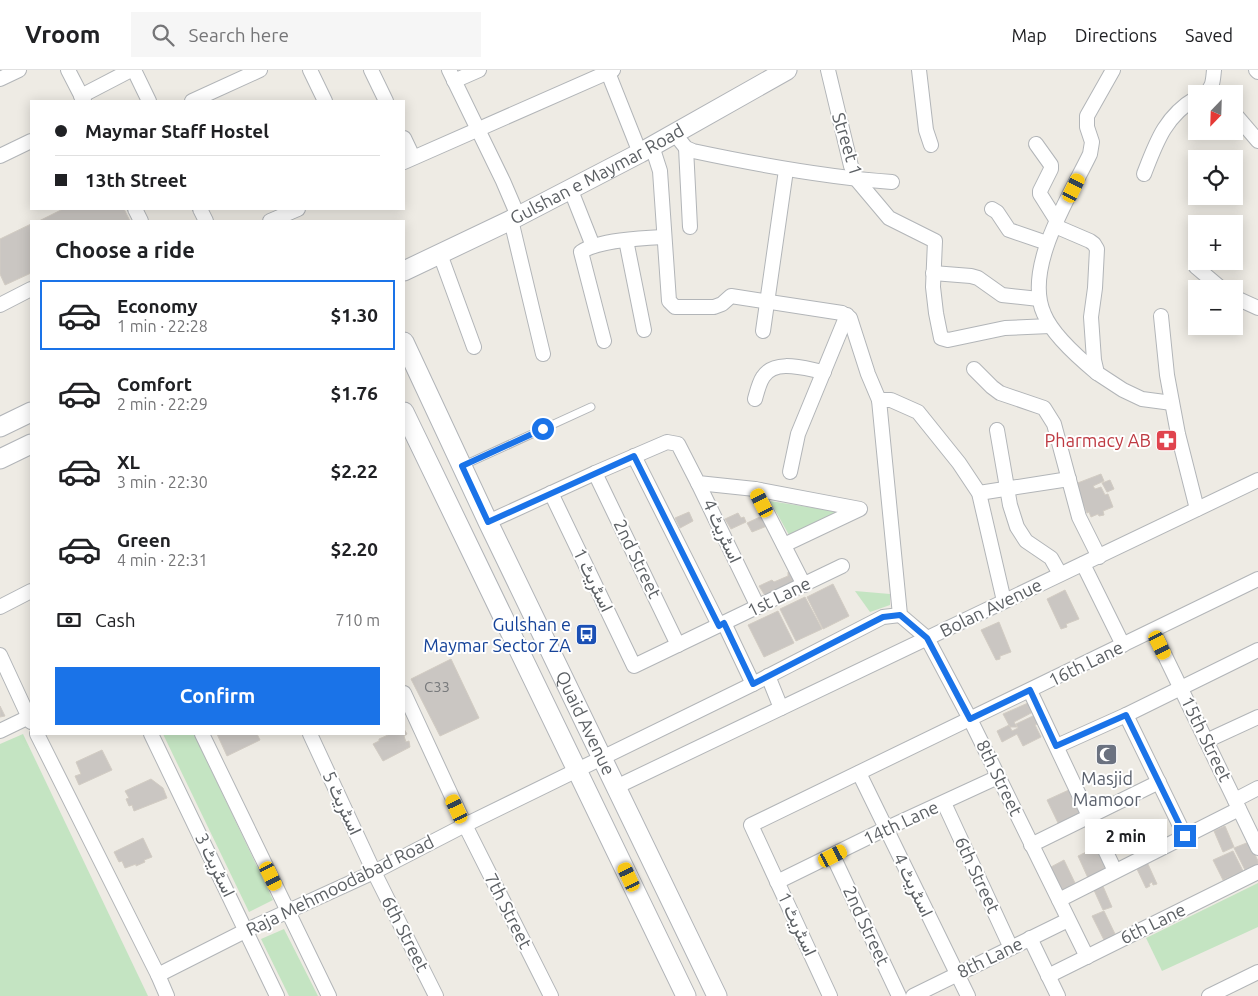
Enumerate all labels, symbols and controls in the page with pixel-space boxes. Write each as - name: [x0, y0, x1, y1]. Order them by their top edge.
- search box: [131, 12, 481, 57]
- text: Vroom: [25, 21, 101, 48]
- icon: search: [149, 21, 177, 49]
- text: Search here: [189, 24, 289, 46]
- text: Map: [1011, 25, 1047, 45]
- text: Directions: [1075, 25, 1157, 45]
- text: Saved: [1185, 25, 1233, 45]
- north arrow: [1188, 85, 1242, 140]
- map controls: [1188, 85, 1243, 335]
- street label: Street 1: [829, 110, 867, 177]
- street label: Gulshan e Maymar Road: [507, 119, 687, 228]
- text: Maymar Staff Hostel: [85, 120, 269, 142]
- button: locate: [1188, 150, 1243, 205]
- text: 13th Street: [85, 169, 187, 191]
- car: [1060, 171, 1087, 205]
- button: +: [1188, 215, 1243, 270]
- text: Choose a ride: [55, 237, 195, 262]
- button: −: [1188, 280, 1243, 335]
- icon: car: [57, 293, 102, 338]
- text: Economy: [117, 295, 198, 317]
- text: $1.30: [330, 304, 378, 326]
- text: 1 min · 22:28: [117, 317, 208, 335]
- icon: car: [57, 371, 102, 416]
- text: Comfort: [117, 373, 192, 395]
- text: $1.76: [330, 382, 378, 404]
- text: 2 min · 22:29: [117, 395, 208, 413]
- route start: [532, 418, 554, 440]
- pharmacy icon: Pharmacy AB: [1155, 429, 1179, 453]
- place label: Pharmacy AB: [1045, 430, 1151, 450]
- icon: car: [57, 449, 102, 494]
- text: XL: [117, 451, 140, 473]
- text: $2.22: [330, 460, 378, 482]
- text: 3 min · 22:30: [117, 473, 208, 491]
- car: [748, 486, 775, 520]
- street label: اسٹریٹ 4: [698, 496, 746, 566]
- street label: 2nd Street: [610, 516, 666, 601]
- icon: car: [57, 527, 102, 572]
- text: Green: [117, 529, 171, 551]
- text: $2.20: [330, 538, 378, 560]
- street label: اسٹریٹ 1: [568, 545, 618, 615]
- text: 4 min · 22:31: [117, 551, 208, 569]
- street label: 1st Lane: [744, 572, 813, 620]
- street label: Bolan Avenue: [936, 574, 1045, 640]
- icon: cash: [55, 606, 83, 634]
- text: Cash: [95, 609, 136, 631]
- text: 710 m: [335, 611, 380, 629]
- place label: Gulshan e Maymar Sector ZA: [423, 614, 571, 655]
- bus stop icon: Gulshan e Maymar Sector ZA: [575, 623, 599, 647]
- car: [1146, 628, 1173, 662]
- street label: 16th Lane: [1045, 636, 1126, 690]
- button: Confirm: [55, 667, 380, 725]
- street label: Quaid Avenue: [552, 667, 620, 778]
- house number: C33: [424, 678, 450, 695]
- street label: 15th Street: [1178, 693, 1236, 784]
- street label: 8th Street: [973, 736, 1027, 819]
- mosque icon: Masjid Mamoor: [1095, 742, 1119, 766]
- street label: اسٹریٹ 5: [318, 768, 366, 838]
- place label: Masjid Mamoor: [1073, 768, 1141, 809]
- car: [443, 792, 470, 826]
- street label: 14th Lane: [860, 796, 941, 848]
- callout: 2 min: [1085, 818, 1168, 854]
- route end: [1174, 825, 1196, 847]
- text: 2 min: [1106, 827, 1146, 845]
- street label: اسٹریٹ 3: [190, 830, 240, 900]
- street label: Raja Mehmoodabad Road: [242, 831, 437, 939]
- street label: 6th Street: [952, 833, 1004, 916]
- car: [816, 843, 849, 869]
- street label: اسٹریٹ 4: [888, 850, 938, 920]
- car: [257, 859, 284, 893]
- car: [615, 860, 642, 894]
- street label: 7th Street: [481, 870, 536, 952]
- street label: 2nd Street: [840, 883, 894, 968]
- street label: اسٹریٹ 1: [773, 889, 821, 959]
- street label: 6th Street: [378, 893, 433, 975]
- street label: 6th Lane: [1117, 899, 1189, 947]
- street label: 8th Lane: [954, 933, 1026, 981]

